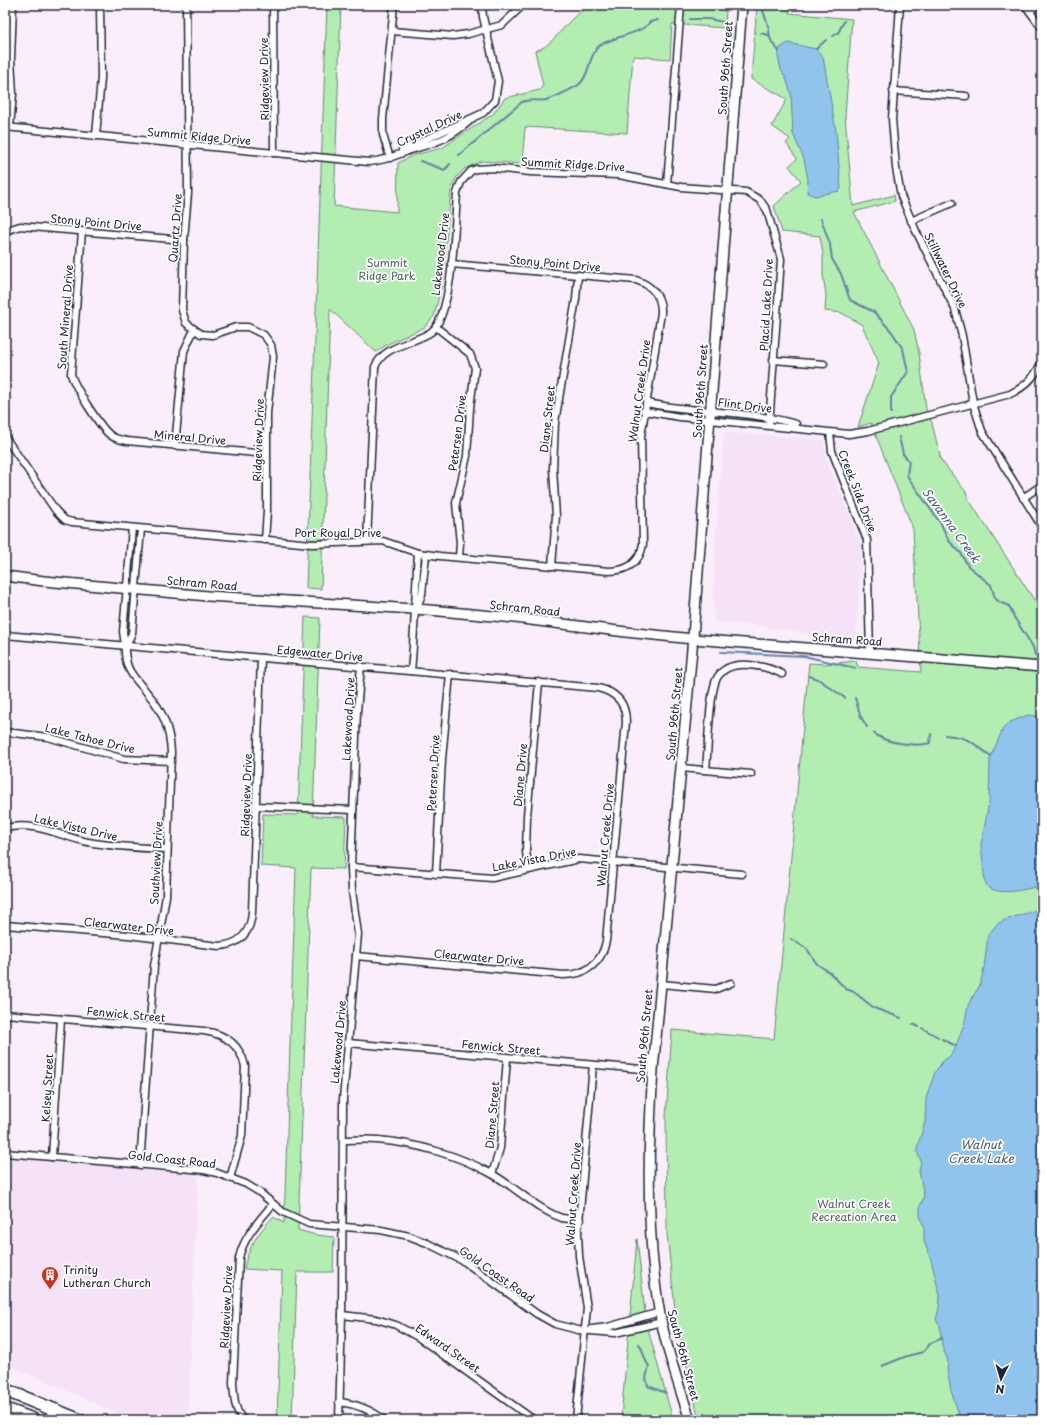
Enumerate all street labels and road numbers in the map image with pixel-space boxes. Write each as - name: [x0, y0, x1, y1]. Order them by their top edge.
- street label: South 96th Street: [713, 20, 737, 115]
- street label: Ridgeview Drive: [255, 37, 273, 121]
- street label: Crystal Drive: [393, 105, 465, 151]
- street label: Summit Ridge Drive: [146, 123, 252, 149]
- street label: Summit Ridge Drive: [520, 153, 626, 175]
- street label: Quartz Drive: [164, 193, 186, 263]
- street label: Stony Point Drive: [49, 210, 143, 234]
- street label: Lakewood Drive: [426, 211, 454, 296]
- street label: Stillwater Drive: [920, 229, 972, 311]
- street label: Stony Point Drive: [508, 251, 602, 275]
- street label: Placid Lake Drive: [755, 258, 777, 352]
- street label: South Mineral Drive: [53, 264, 77, 370]
- street label: Walnut Creek Drive: [623, 338, 655, 444]
- street label: South 96th Street: [688, 343, 712, 438]
- street label: Diane Street: [535, 384, 559, 453]
- street label: Flint Drive: [717, 393, 773, 417]
- street label: Petersen Drive: [444, 394, 470, 472]
- street label: Ridgeview Drive: [248, 398, 268, 482]
- street label: Mineral Drive: [153, 425, 227, 449]
- street label: Creek Side Drive: [834, 447, 882, 535]
- street label: Port Royal Drive: [295, 524, 382, 541]
- street label: Schram Road: [166, 571, 238, 595]
- street label: Schram Road: [489, 596, 561, 620]
- street label: Schram Road: [811, 628, 883, 650]
- street label: Edgewater Drive: [276, 641, 364, 665]
- street label: South 96th Street: [661, 666, 687, 762]
- street label: Lakewood Drive: [337, 677, 359, 761]
- street label: Lake Tahoe Drive: [43, 719, 137, 757]
- street label: Petersen Drive: [422, 734, 444, 812]
- street label: Diane Drive: [509, 742, 531, 807]
- street label: Ridgeview Drive: [236, 753, 256, 837]
- street label: Walnut Creek Drive: [592, 782, 618, 887]
- street label: Lake Vista Drive: [33, 809, 120, 845]
- street label: Southview Drive: [145, 821, 167, 905]
- street label: Lake Vista Drive: [491, 842, 578, 875]
- street label: Clearwater Drive: [83, 913, 175, 939]
- street label: Clearwater Drive: [433, 945, 525, 969]
- street label: South 96th Street: [631, 988, 657, 1084]
- street label: Lakewood Drive: [326, 999, 350, 1084]
- street label: Fenwick Street: [86, 1002, 167, 1026]
- street label: Fenwick Street: [461, 1035, 542, 1059]
- street label: Kelsey Street: [37, 1053, 57, 1123]
- street label: Diane Street: [481, 1080, 503, 1149]
- street label: Walnut Creek Drive: [561, 1141, 585, 1246]
- street label: Gold Coast Road: [127, 1146, 217, 1172]
- street label: Gold Coast Road: [456, 1242, 538, 1306]
- street label: Ridgeview Drive: [215, 1265, 237, 1349]
- street label: South 96th Street: [664, 1307, 704, 1403]
- street label: Edward Street: [412, 1319, 484, 1377]

